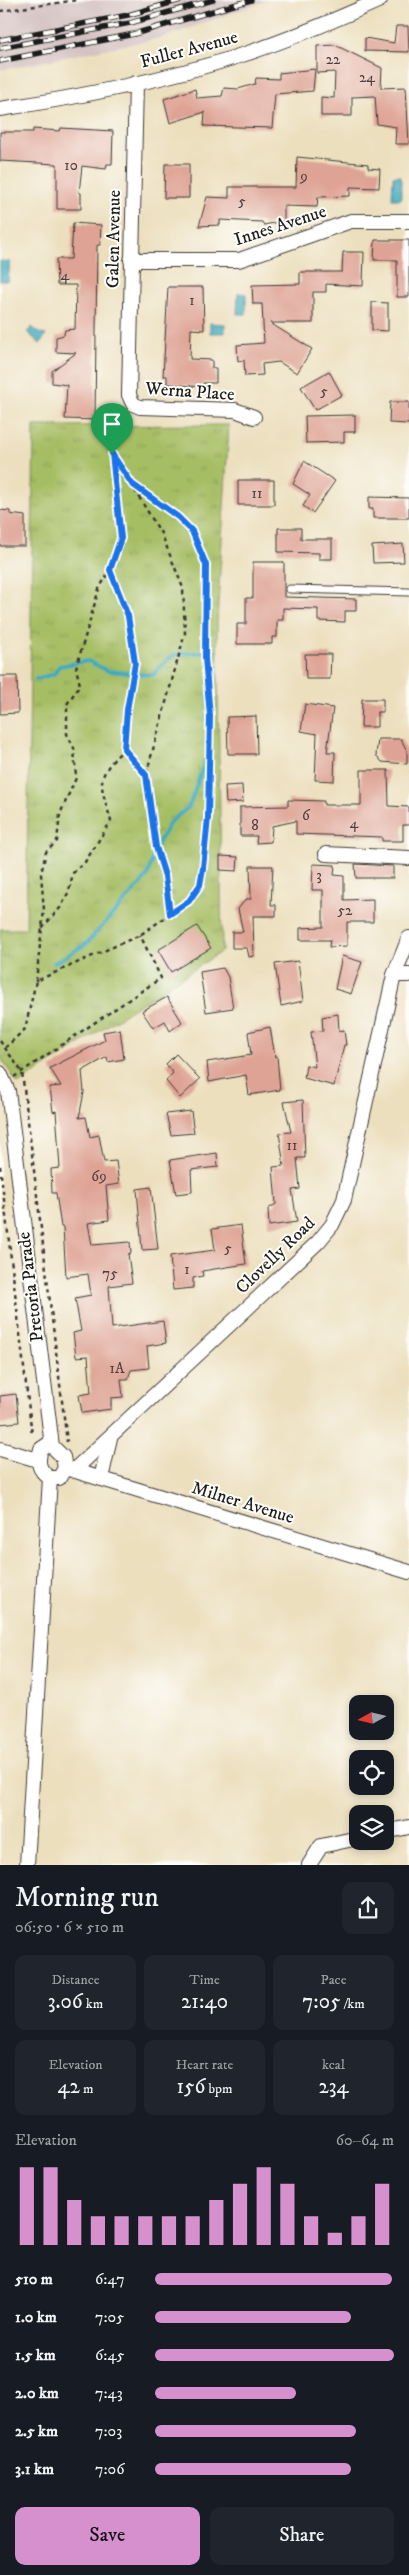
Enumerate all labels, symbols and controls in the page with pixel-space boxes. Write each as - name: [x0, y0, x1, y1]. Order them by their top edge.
- street label: Fuller Avenue: [138, 26, 240, 74]
- house number: 22: [326, 50, 341, 69]
- house number: 24: [359, 68, 375, 87]
- house number: 10: [64, 156, 78, 175]
- house number: 9: [299, 167, 308, 186]
- street label: Galen Avenue: [102, 190, 126, 288]
- house number: 5: [238, 192, 246, 211]
- street label: Innes Avenue: [232, 201, 329, 251]
- house number: 4: [61, 266, 70, 285]
- house number: 1: [189, 291, 195, 310]
- street label: Werna Place: [144, 378, 235, 406]
- house number: 5: [320, 382, 328, 401]
- pin: [91, 403, 133, 454]
- icon: arrive: [98, 410, 126, 438]
- house number: 11: [251, 484, 263, 503]
- house number: 6: [302, 806, 311, 825]
- house number: 4: [350, 814, 359, 833]
- house number: 8: [251, 816, 259, 835]
- house number: 3: [316, 866, 322, 885]
- house number: 52: [338, 901, 353, 920]
- house number: 11: [286, 1136, 298, 1155]
- house number: 69: [91, 1167, 107, 1186]
- street label: Clovelly Road: [231, 1212, 320, 1299]
- street label: Pretoria Parade: [13, 1231, 49, 1343]
- house number: 5: [224, 1239, 232, 1258]
- house number: 1: [184, 1260, 190, 1279]
- house number: 75: [102, 1264, 118, 1283]
- house number: 1A: [109, 1359, 125, 1378]
- street label: Milner Avenue: [189, 1477, 296, 1529]
- north arrow: [349, 1695, 394, 1740]
- map controls: [349, 1695, 394, 1850]
- button: locate: [349, 1750, 394, 1795]
- button: layers: [349, 1805, 394, 1850]
- text: Morning run: [15, 1880, 159, 1915]
- button: share: [342, 1882, 394, 1934]
- text: 06:50 · 6 × 510 m: [15, 1917, 124, 1937]
- text: Distance: [51, 1971, 100, 1989]
- text: Time: [189, 1971, 220, 1989]
- text: Pace: [321, 1971, 346, 1989]
- text: 3.06: [48, 1989, 83, 2015]
- text: 21:40: [181, 1989, 228, 2015]
- text: 7:05: [302, 1989, 341, 2015]
- text: km: [83, 1995, 103, 2013]
- text: /km: [341, 1995, 365, 2013]
- text: Elevation: [48, 2056, 103, 2074]
- text: Heart rate: [176, 2056, 233, 2074]
- text: kcal: [322, 2056, 345, 2074]
- text: 42: [58, 2074, 80, 2100]
- text: 156: [176, 2074, 205, 2100]
- text: 234: [318, 2074, 349, 2100]
- text: m: [80, 2080, 93, 2098]
- text: bpm: [205, 2080, 233, 2098]
- text: Elevation: [15, 2130, 77, 2150]
- text: 60–64 m: [336, 2130, 394, 2150]
- text: 510 m: [15, 2269, 53, 2289]
- text: 6:47: [95, 2269, 125, 2289]
- text: 1.0 km: [15, 2307, 57, 2327]
- text: 7:05: [95, 2307, 124, 2327]
- text: 1.5 km: [15, 2345, 56, 2365]
- text: 6:45: [95, 2345, 125, 2365]
- text: 2.0 km: [15, 2383, 59, 2403]
- text: 7:43: [95, 2383, 123, 2403]
- text: 2.5 km: [15, 2421, 58, 2441]
- text: 7:03: [95, 2421, 122, 2441]
- text: 3.1 km: [15, 2459, 54, 2479]
- text: 7:06: [95, 2459, 125, 2479]
- button: Save: [15, 2507, 200, 2565]
- button: Share: [210, 2507, 394, 2565]

